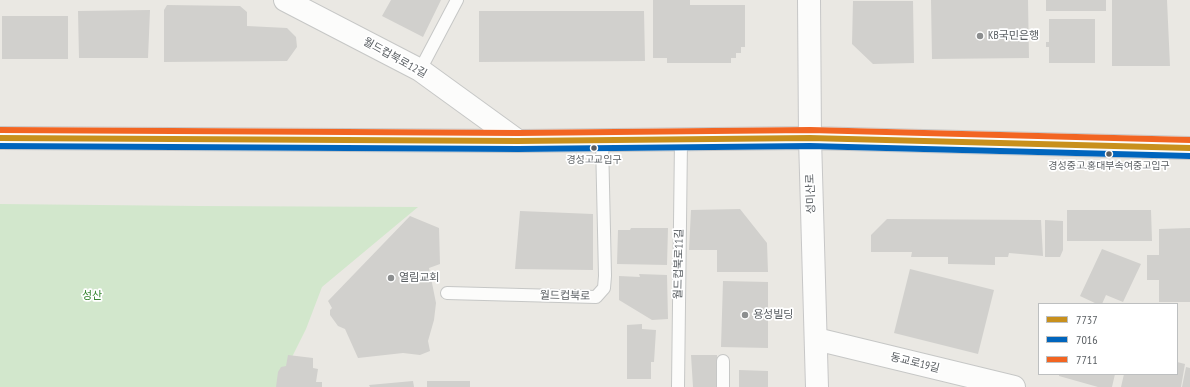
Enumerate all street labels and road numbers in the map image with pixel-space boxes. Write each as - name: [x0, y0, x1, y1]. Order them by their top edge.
- street label: 월드컵북로12길: [361, 35, 429, 81]
- street label: 성미산로: [804, 174, 818, 214]
- street label: 월드컵북로11길: [672, 229, 686, 299]
- street label: 월드컵북로: [540, 289, 590, 303]
- street label: 동교로19길: [889, 351, 941, 375]

